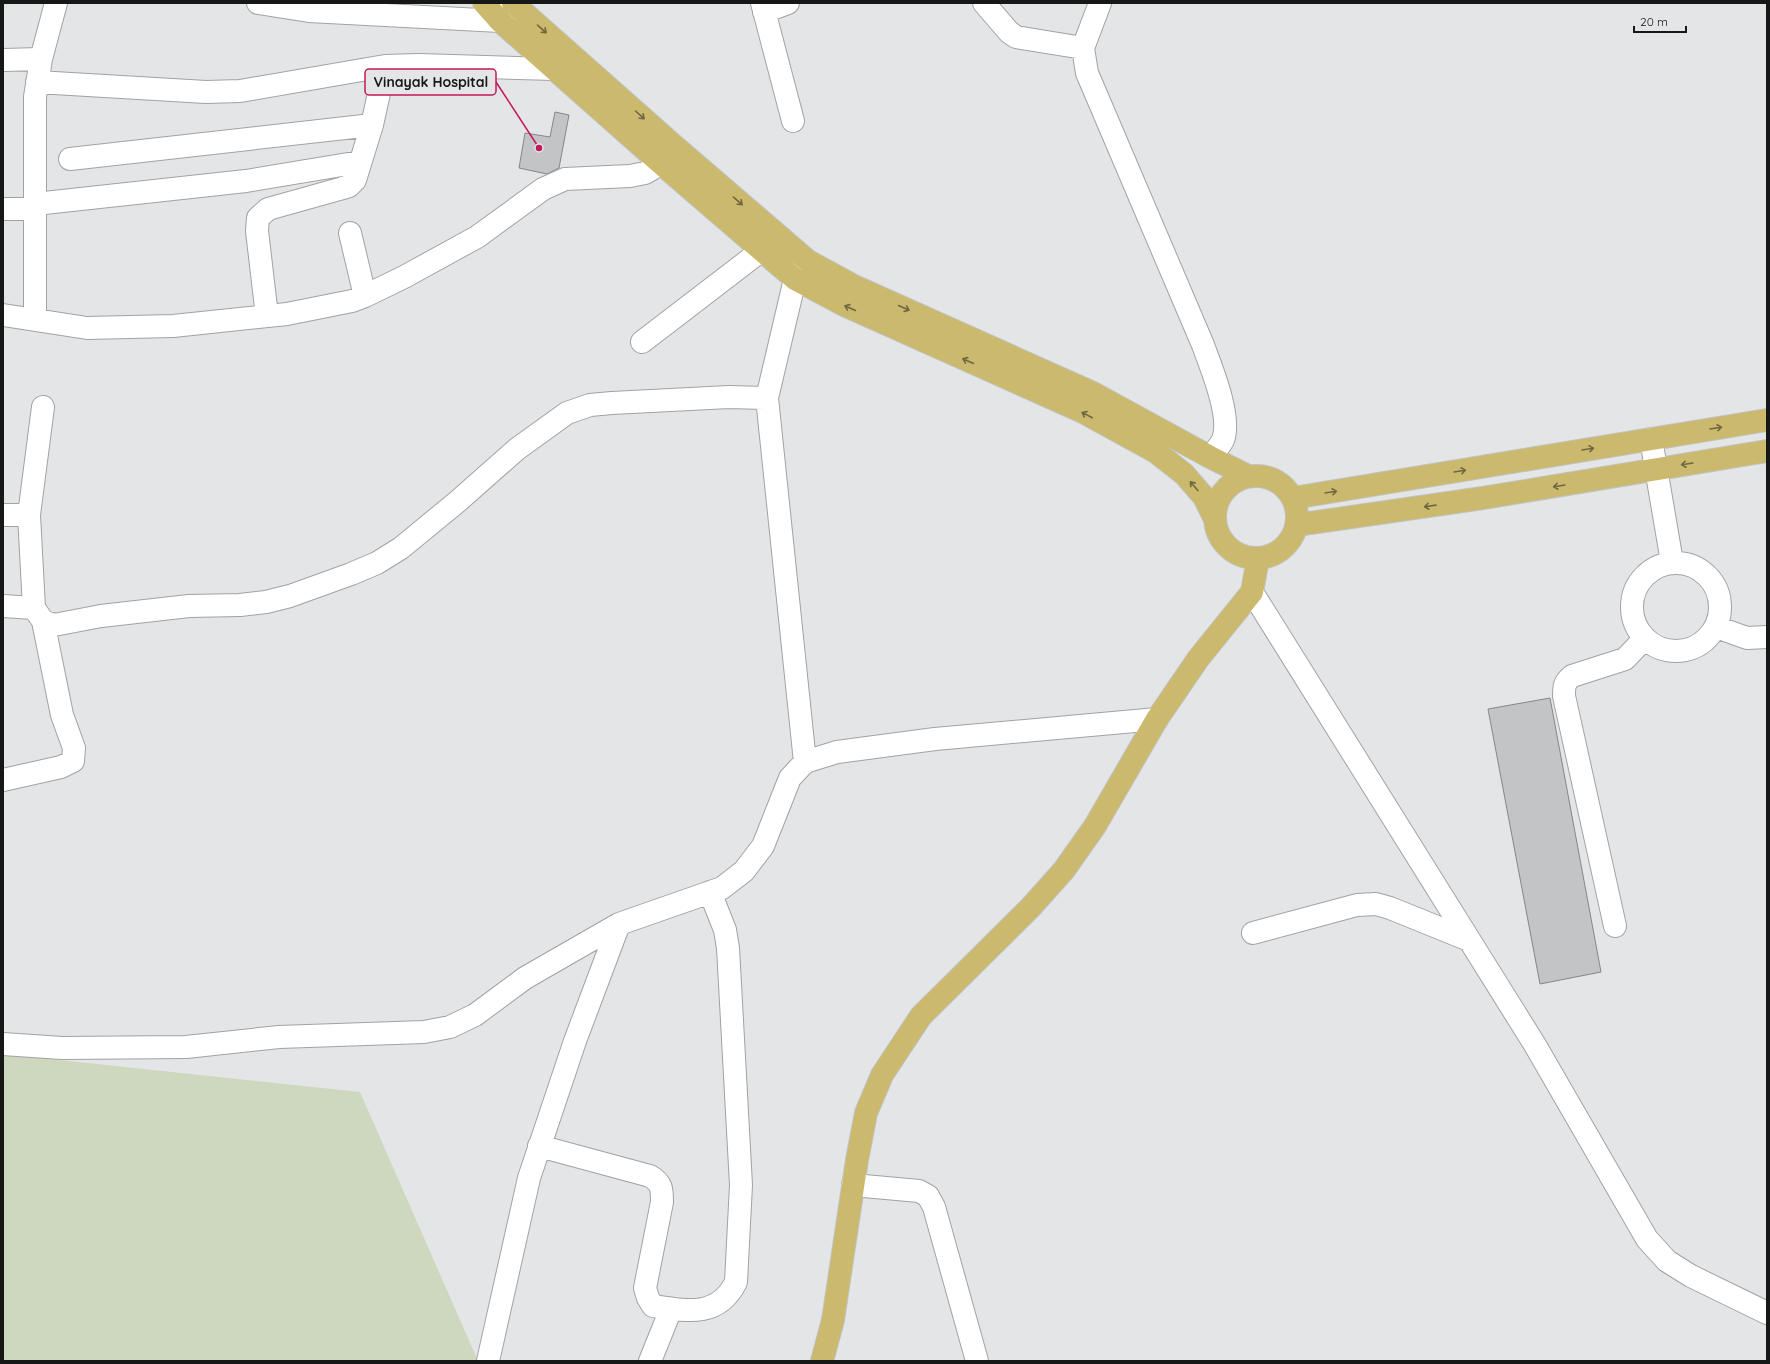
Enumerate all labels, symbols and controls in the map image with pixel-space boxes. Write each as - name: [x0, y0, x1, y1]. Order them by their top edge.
- scale bar: [1634, 8, 1686, 34]
- text: 20 m: [1640, 14, 1668, 29]
- one-way arrow: [537, 24, 547, 33]
- callout: Vinayak Hospital: [365, 69, 496, 95]
- text: Vinayak Hospital: [374, 73, 488, 91]
- one-way arrow: [634, 111, 645, 120]
- one-way arrow: [732, 196, 743, 205]
- one-way arrow: [844, 304, 856, 311]
- one-way arrow: [898, 305, 910, 312]
- one-way arrow: [963, 357, 975, 364]
- one-way arrow: [1081, 410, 1093, 418]
- one-way arrow: [1709, 424, 1722, 432]
- one-way arrow: [1581, 445, 1594, 453]
- one-way arrow: [1681, 460, 1694, 468]
- one-way arrow: [1453, 467, 1466, 475]
- one-way arrow: [1190, 481, 1199, 491]
- one-way arrow: [1553, 482, 1566, 490]
- one-way arrow: [1325, 488, 1338, 496]
- one-way arrow: [1424, 502, 1437, 510]

